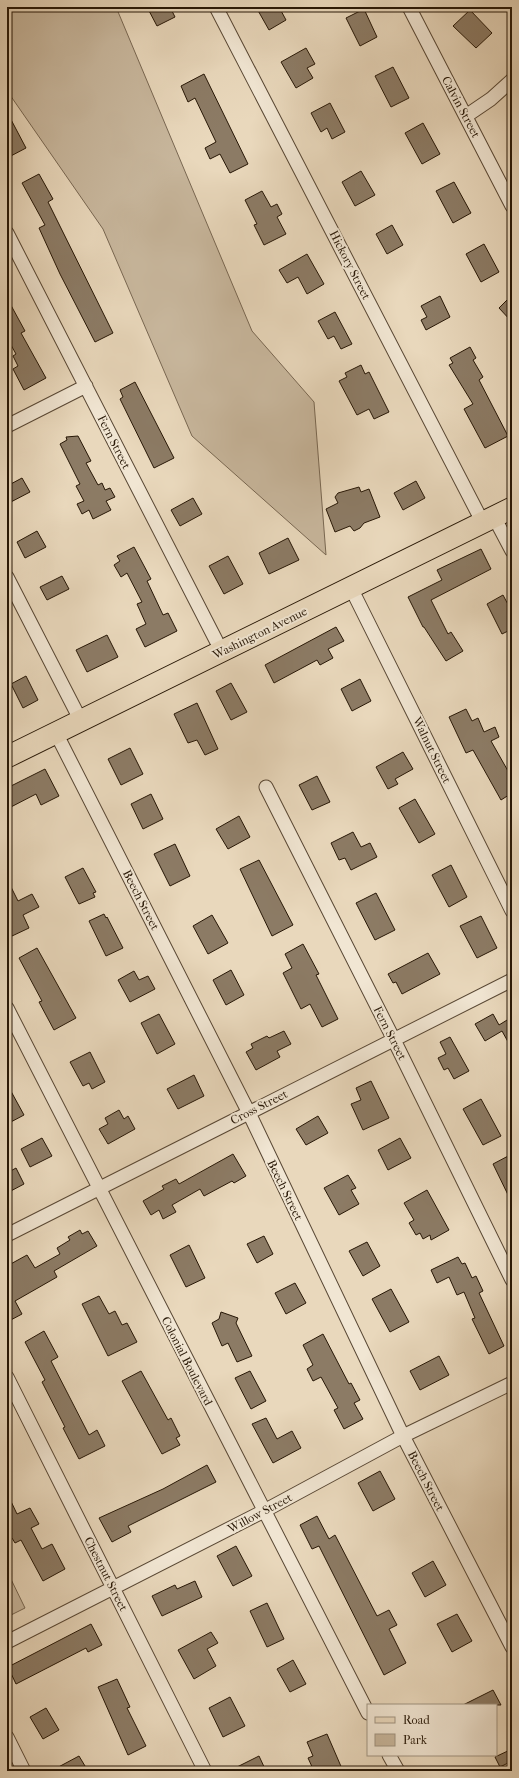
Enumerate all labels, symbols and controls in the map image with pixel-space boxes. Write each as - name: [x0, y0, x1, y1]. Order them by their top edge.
- street label: Calvin Street: [439, 74, 483, 141]
- street label: Hickory Street: [327, 228, 374, 303]
- street label: Fern Street: [94, 413, 134, 472]
- street label: Washington Avenue: [210, 604, 310, 662]
- street label: Walnut Street: [410, 714, 454, 786]
- street label: Beech Street: [120, 867, 163, 933]
- street label: Fern Street: [370, 1004, 410, 1063]
- street label: Cross Street: [228, 1086, 291, 1127]
- street label: Beech Street: [264, 1157, 306, 1223]
- street label: Colonial Boulevard: [159, 1314, 216, 1408]
- street label: Beech Street: [405, 1448, 448, 1514]
- street label: Willow Street: [225, 1490, 295, 1536]
- street label: Chestnut Street: [81, 1535, 131, 1614]
- legend: [367, 1704, 497, 1756]
- text: Road: [403, 1713, 430, 1727]
- text: Park: [403, 1733, 428, 1747]

